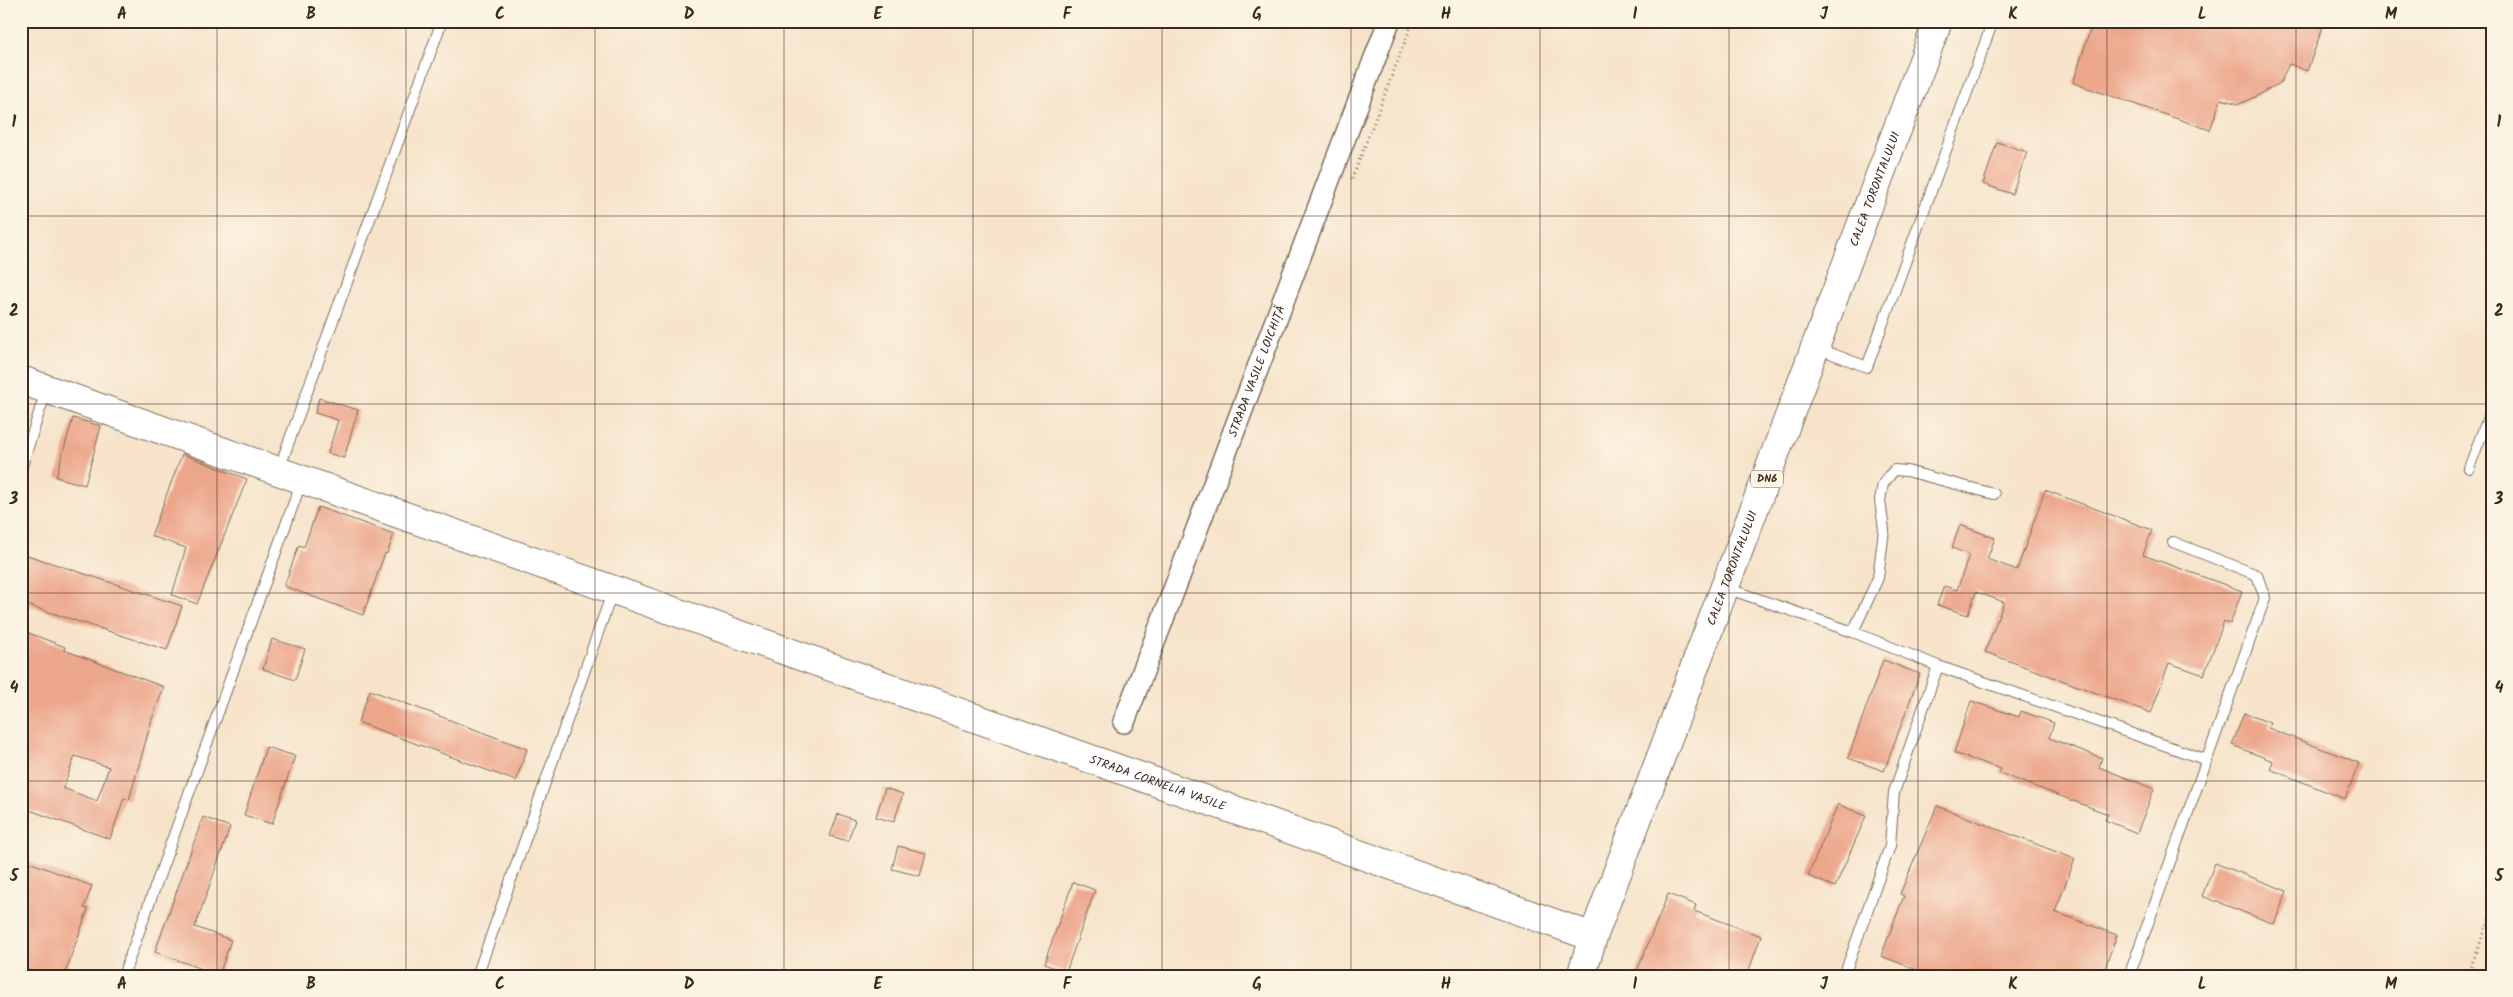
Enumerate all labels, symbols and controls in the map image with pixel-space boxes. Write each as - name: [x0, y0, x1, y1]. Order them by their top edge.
- text: A: [117, 2, 127, 27]
- text: B: [306, 2, 316, 27]
- text: C: [495, 2, 505, 27]
- text: D: [684, 2, 695, 27]
- text: E: [874, 2, 884, 27]
- text: F: [1063, 2, 1073, 27]
- text: G: [1252, 2, 1262, 27]
- text: H: [1441, 2, 1451, 27]
- text: I: [1633, 2, 1638, 27]
- text: J: [1820, 2, 1829, 27]
- text: K: [2008, 2, 2018, 27]
- text: L: [2198, 2, 2206, 27]
- text: M: [2385, 2, 2398, 27]
- text: 1: [12, 110, 17, 135]
- text: 1: [2497, 110, 2502, 135]
- street label: CALEA TORONTALULUI: [1844, 129, 1905, 249]
- text: 2: [9, 299, 19, 324]
- text: 2: [2494, 299, 2504, 324]
- street label: STRADA VASILE LOICHIȚĂ: [1223, 303, 1290, 440]
- road number: DN6: [1751, 470, 1783, 488]
- text: 3: [9, 487, 19, 512]
- text: 3: [2494, 487, 2504, 512]
- street label: CALEA TORONTALULUI: [1702, 508, 1762, 628]
- text: 4: [10, 676, 19, 701]
- text: 4: [2495, 676, 2504, 701]
- street label: STRADA CORNELIA VASILE: [1087, 750, 1229, 816]
- text: 5: [9, 864, 20, 889]
- text: 5: [2494, 864, 2505, 889]
- text: A: [117, 972, 127, 997]
- text: B: [306, 972, 316, 997]
- text: C: [495, 972, 505, 997]
- text: D: [684, 972, 695, 997]
- text: E: [874, 972, 884, 997]
- text: F: [1063, 972, 1073, 997]
- text: G: [1252, 972, 1262, 997]
- text: H: [1441, 972, 1451, 997]
- text: I: [1633, 972, 1638, 997]
- text: J: [1820, 972, 1829, 997]
- text: K: [2008, 972, 2018, 997]
- text: L: [2198, 972, 2206, 997]
- text: M: [2385, 972, 2398, 997]

